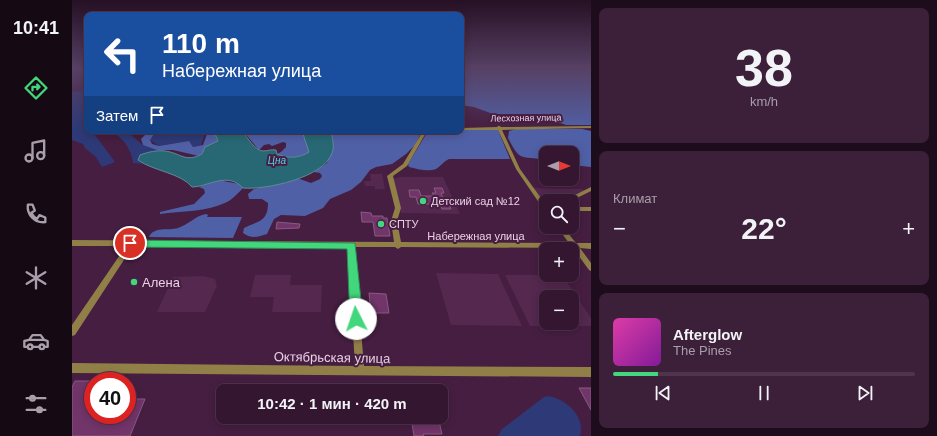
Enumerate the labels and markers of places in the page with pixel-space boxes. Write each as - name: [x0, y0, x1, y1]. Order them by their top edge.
- place label: Детский сад №12: [431, 195, 520, 207]
- marker: Детский сад №12: [418, 196, 428, 206]
- place label: СПТУ: [389, 218, 420, 230]
- marker: СПТУ: [376, 219, 386, 229]
- pin: [113, 226, 147, 260]
- place label: Алена: [142, 275, 181, 290]
- marker: Алена: [129, 277, 139, 287]

